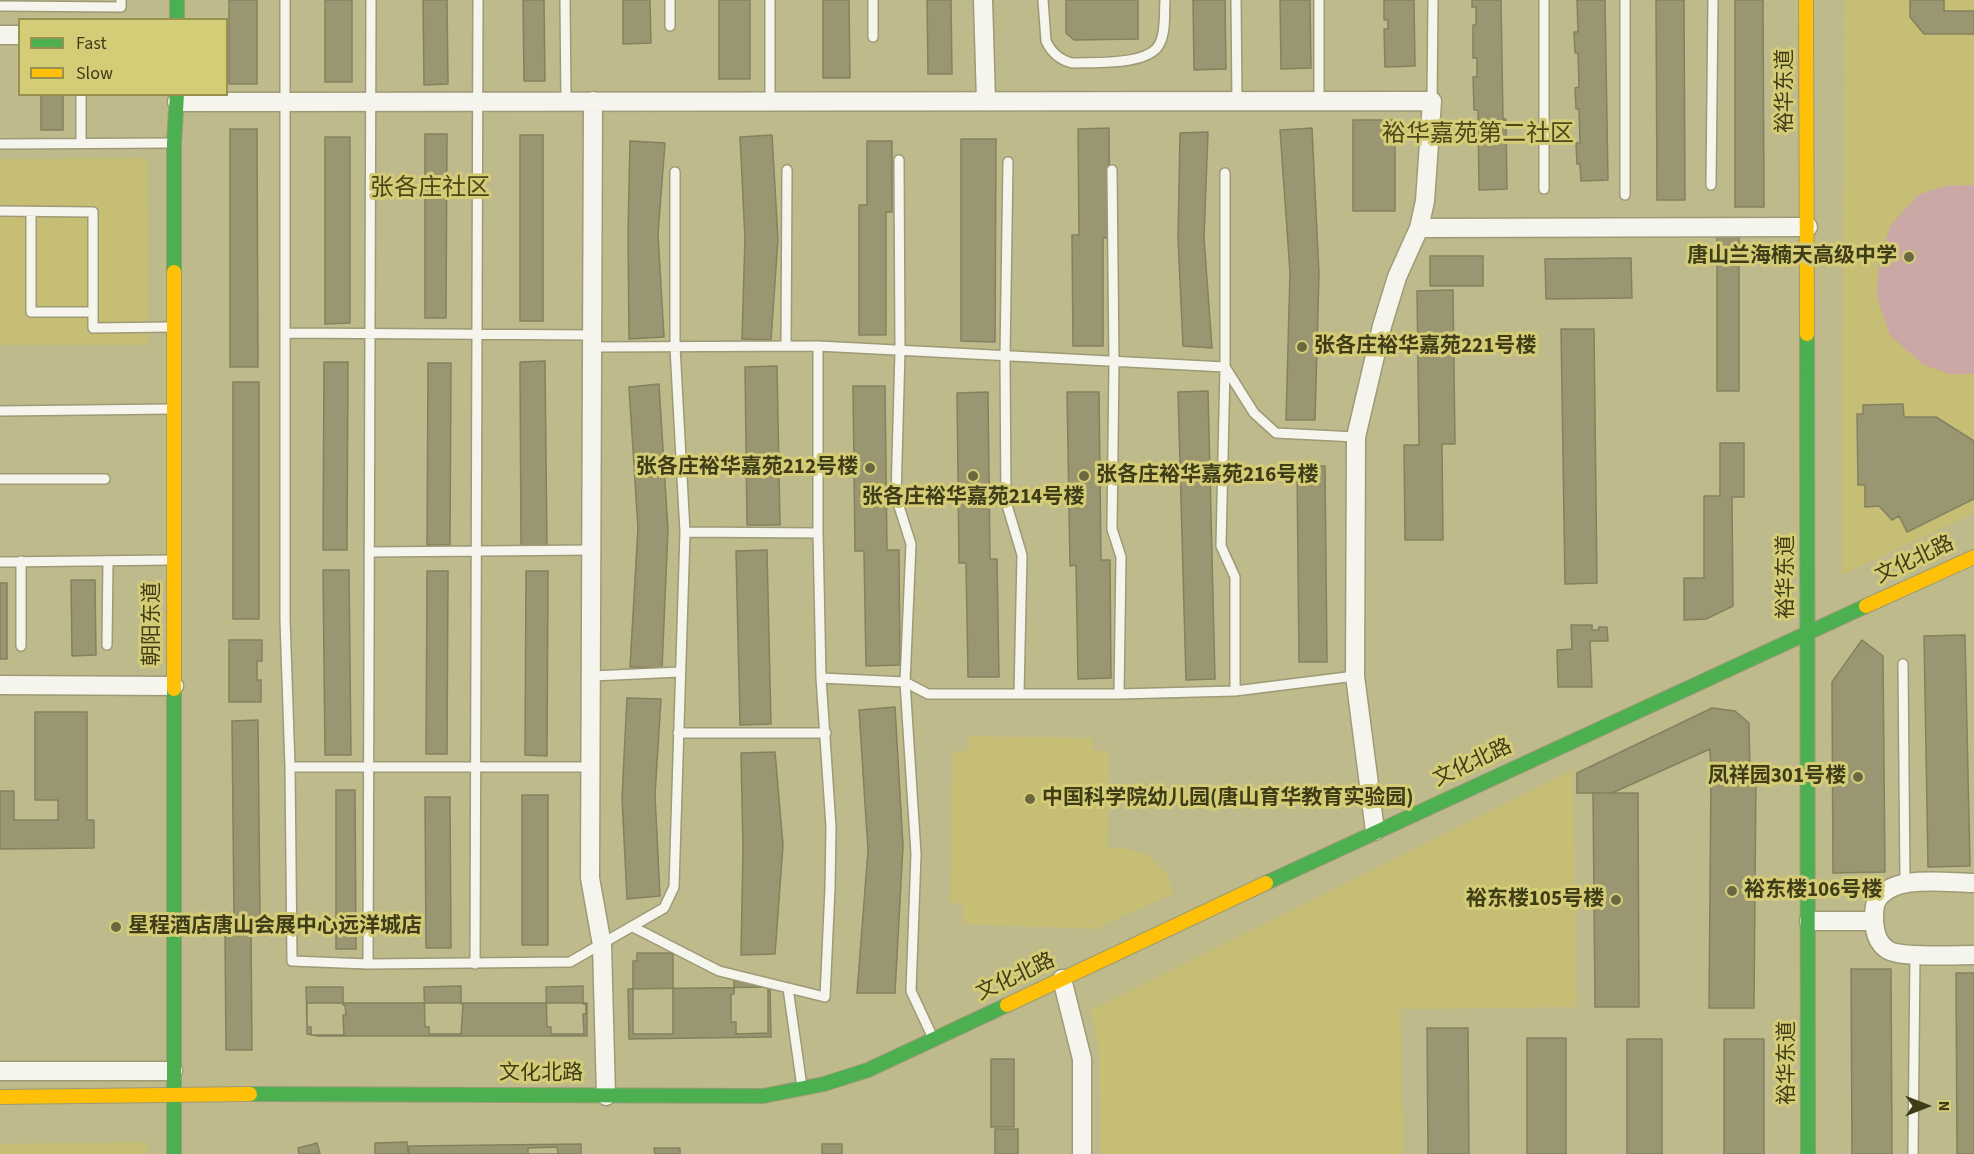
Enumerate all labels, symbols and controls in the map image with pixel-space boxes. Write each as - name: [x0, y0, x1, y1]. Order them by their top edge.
- legend: [18, 18, 228, 96]
- text: Fast: [76, 31, 107, 56]
- street label: 裕华东道: [1773, 49, 1799, 133]
- text: Slow: [76, 61, 113, 86]
- district label: 裕华嘉苑第二社区: [1382, 122, 1574, 150]
- district label: 张各庄社区: [370, 176, 490, 204]
- place label: 唐山兰海楠天高级中学: [1687, 244, 1897, 270]
- marker: 唐山兰海楠天高级中学: [1902, 250, 1916, 264]
- place label: 张各庄裕华嘉苑221号楼: [1314, 334, 1536, 360]
- marker: 张各庄裕华嘉苑221号楼: [1295, 340, 1309, 354]
- place label: 张各庄裕华嘉苑212号楼: [636, 455, 858, 481]
- marker: 张各庄裕华嘉苑212号楼: [863, 461, 877, 475]
- place label: 张各庄裕华嘉苑216号楼: [1096, 463, 1318, 489]
- marker: 张各庄裕华嘉苑214号楼: [966, 469, 980, 483]
- marker: 张各庄裕华嘉苑216号楼: [1077, 469, 1091, 483]
- place label: 张各庄裕华嘉苑214号楼: [862, 485, 1084, 511]
- street label: 文化北路: [1872, 532, 1958, 590]
- street label: 裕华东道: [1774, 535, 1800, 619]
- street label: 朝阳东道: [140, 582, 166, 666]
- street label: 文化北路: [1430, 735, 1516, 793]
- place label: 凤祥园301号楼: [1708, 764, 1846, 790]
- marker: 凤祥园301号楼: [1851, 770, 1865, 784]
- place label: 中国科学院幼儿园(唐山育华教育实验园): [1042, 786, 1413, 812]
- marker: 中国科学院幼儿园(唐山育华教育实验园): [1023, 792, 1037, 806]
- place label: 裕东楼106号楼: [1744, 878, 1882, 904]
- marker: 裕东楼106号楼: [1725, 884, 1739, 898]
- place label: 裕东楼105号楼: [1466, 887, 1604, 913]
- marker: 裕东楼105号楼: [1609, 893, 1623, 907]
- place label: 星程酒店唐山会展中心远洋城店: [128, 914, 422, 940]
- marker: 星程酒店唐山会展中心远洋城店: [109, 920, 123, 934]
- street label: 文化北路: [973, 949, 1059, 1007]
- street label: 裕华东道: [1775, 1021, 1801, 1105]
- street label: 文化北路: [499, 1061, 583, 1087]
- north arrow: [1896, 1076, 1956, 1136]
- text: N: [1933, 1101, 1955, 1111]

